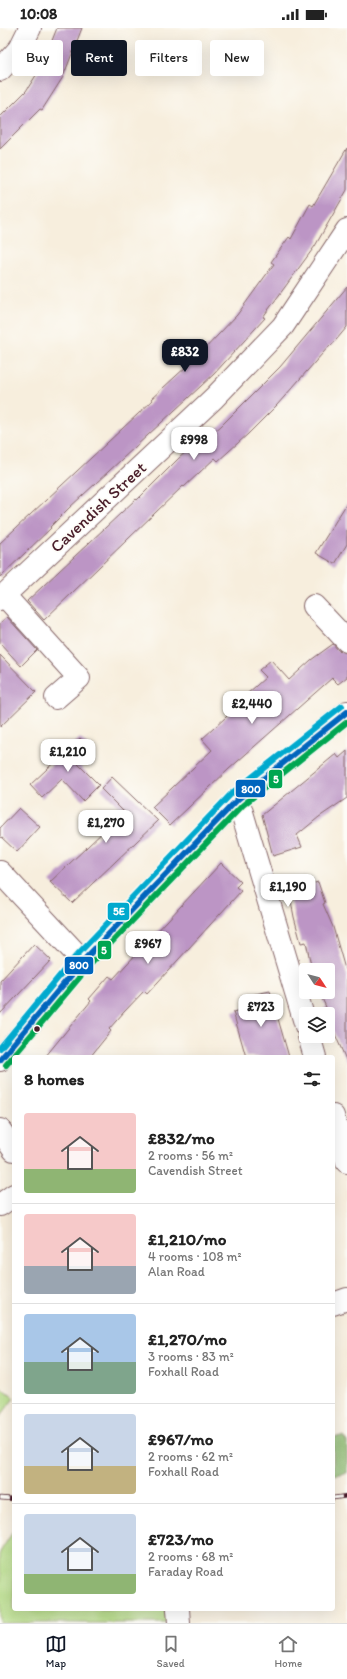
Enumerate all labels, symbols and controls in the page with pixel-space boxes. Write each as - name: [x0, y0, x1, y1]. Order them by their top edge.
- text: 10:08: [20, 5, 57, 23]
- chip: Buy: [12, 40, 63, 76]
- chip: Rent: [71, 40, 127, 76]
- chip: Filters: [135, 40, 202, 76]
- chip: New: [210, 40, 264, 76]
- pin: £832: [161, 339, 209, 373]
- text: £832: [171, 344, 199, 359]
- pin: £998: [170, 427, 218, 461]
- text: £998: [180, 432, 208, 447]
- street label: Cavendish Street: [46, 457, 150, 556]
- pin: £2,440: [219, 691, 285, 725]
- text: £2,440: [232, 696, 272, 711]
- pin: £1,210: [35, 739, 101, 773]
- text: £1,210: [50, 744, 86, 759]
- line badge: 5: [268, 769, 283, 789]
- text: 5: [273, 773, 279, 786]
- line badge: 800: [235, 779, 266, 798]
- text: 800: [241, 783, 261, 796]
- pin: £1,270: [73, 810, 139, 844]
- text: £1,270: [87, 815, 125, 830]
- pin: £1,190: [255, 874, 321, 908]
- text: £1,190: [270, 879, 306, 894]
- line badge: 5E: [107, 902, 130, 921]
- text: 5E: [113, 905, 125, 918]
- pin: £967: [124, 931, 172, 965]
- text: £967: [134, 936, 162, 951]
- line badge: 5: [97, 940, 112, 960]
- text: 5: [101, 944, 107, 957]
- line badge: 800: [64, 956, 94, 975]
- text: 800: [69, 959, 89, 972]
- north arrow: [299, 963, 335, 999]
- map controls: [299, 963, 335, 1043]
- pin: £723: [237, 994, 285, 1028]
- text: £723: [247, 999, 275, 1014]
- button: layers: [299, 1007, 335, 1043]
- unlabelled marker: [32, 1024, 42, 1034]
- icon: filters: [301, 1068, 323, 1090]
- text: 8 homes: [24, 1069, 84, 1089]
- text: £832/mo: [148, 1128, 215, 1148]
- icon: home: [56, 1129, 104, 1177]
- text: 2 rooms · 56 m²: [148, 1148, 233, 1163]
- text: Cavendish Street: [148, 1163, 243, 1178]
- text: £1,210/mo: [148, 1229, 226, 1249]
- icon: home: [56, 1230, 104, 1278]
- text: 4 rooms · 108 m²: [148, 1249, 242, 1264]
- text: Alan Road: [148, 1264, 205, 1279]
- text: £1,270/mo: [148, 1329, 227, 1349]
- icon: home: [56, 1330, 104, 1378]
- text: 3 rooms · 83 m²: [148, 1349, 234, 1364]
- text: Foxhall Road: [148, 1364, 219, 1379]
- text: £967/mo: [148, 1429, 213, 1449]
- icon: home: [56, 1430, 104, 1478]
- text: 2 rooms · 62 m²: [148, 1449, 233, 1464]
- text: Foxhall Road: [148, 1464, 219, 1479]
- text: £723/mo: [148, 1529, 214, 1549]
- icon: home: [56, 1530, 104, 1578]
- text: 2 rooms · 68 m²: [148, 1549, 233, 1564]
- text: Faraday Road: [148, 1564, 223, 1579]
- tab: Map: [45, 1633, 67, 1670]
- tab: Saved: [157, 1633, 185, 1670]
- tab: Home: [274, 1633, 302, 1670]

